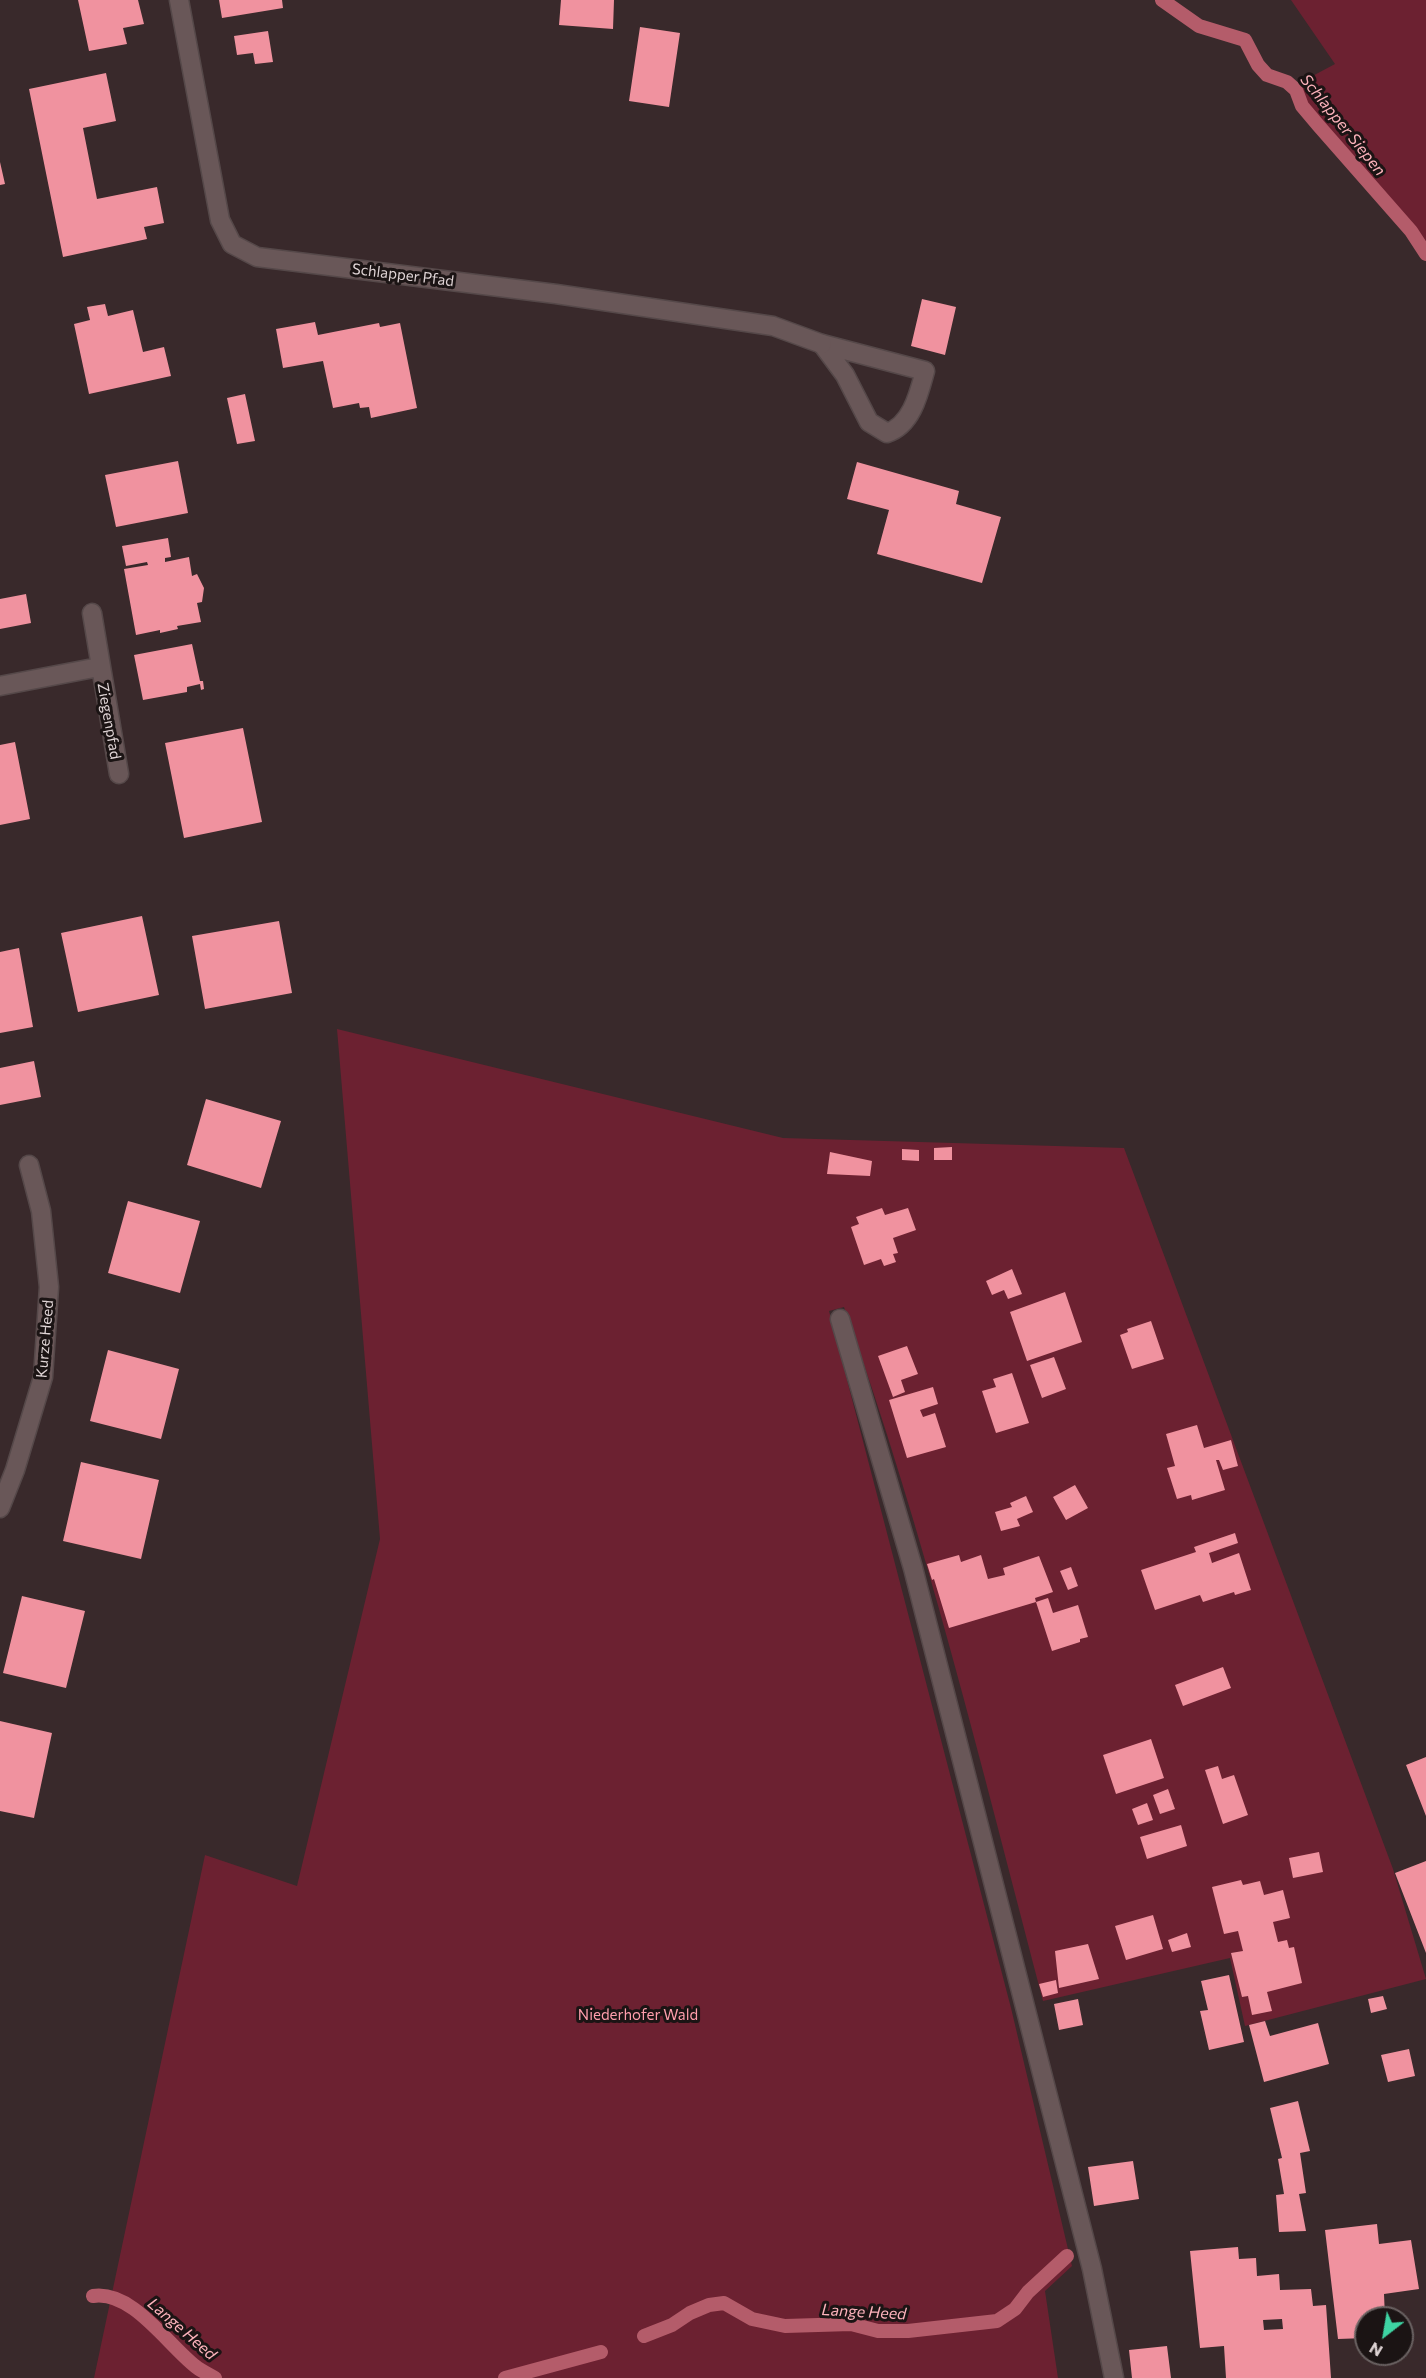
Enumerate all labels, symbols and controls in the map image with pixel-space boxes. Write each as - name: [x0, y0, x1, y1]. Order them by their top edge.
- water label: Schlapper Siepen: [1296, 70, 1390, 180]
- street label: Schlapper Pfad: [351, 260, 455, 290]
- street label: Ziegenpfad: [93, 681, 125, 761]
- street label: Kurze Heed: [33, 1299, 57, 1379]
- park label: Niederhofer Wald: [578, 2006, 698, 2024]
- water label: Lange Heed: [144, 2294, 220, 2364]
- water label: Lange Heed: [821, 2300, 907, 2324]
- north arrow: [1354, 2306, 1414, 2366]
- text: N: [1365, 2339, 1386, 2361]

